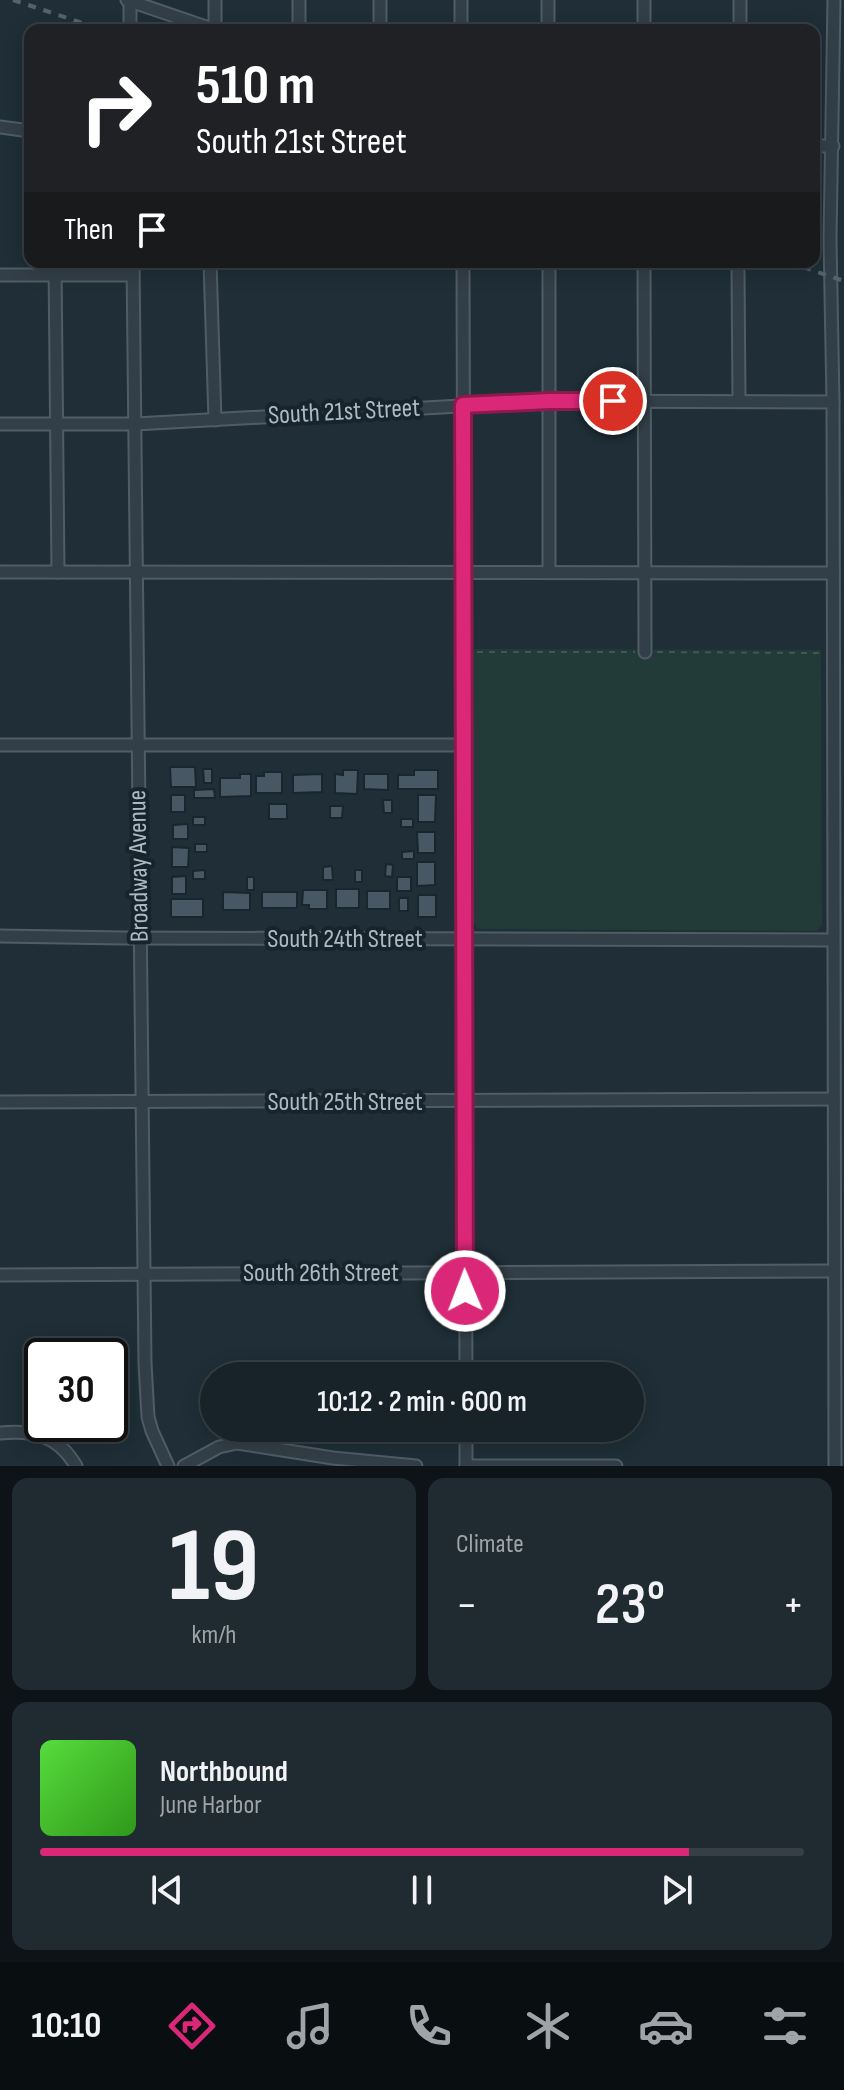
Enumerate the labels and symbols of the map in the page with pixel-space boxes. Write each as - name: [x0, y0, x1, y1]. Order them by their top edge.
- pin: [579, 367, 647, 435]
- street label: South 21st Street: [267, 393, 421, 431]
- street label: Broadway Avenue: [122, 790, 156, 942]
- street label: South 24th Street: [267, 924, 423, 955]
- street label: South 25th Street: [267, 1087, 423, 1118]
- position arrow: [423, 1249, 507, 1333]
- street label: South 26th Street: [243, 1258, 399, 1289]
- speed limit sign: 30: [24, 1338, 128, 1442]

